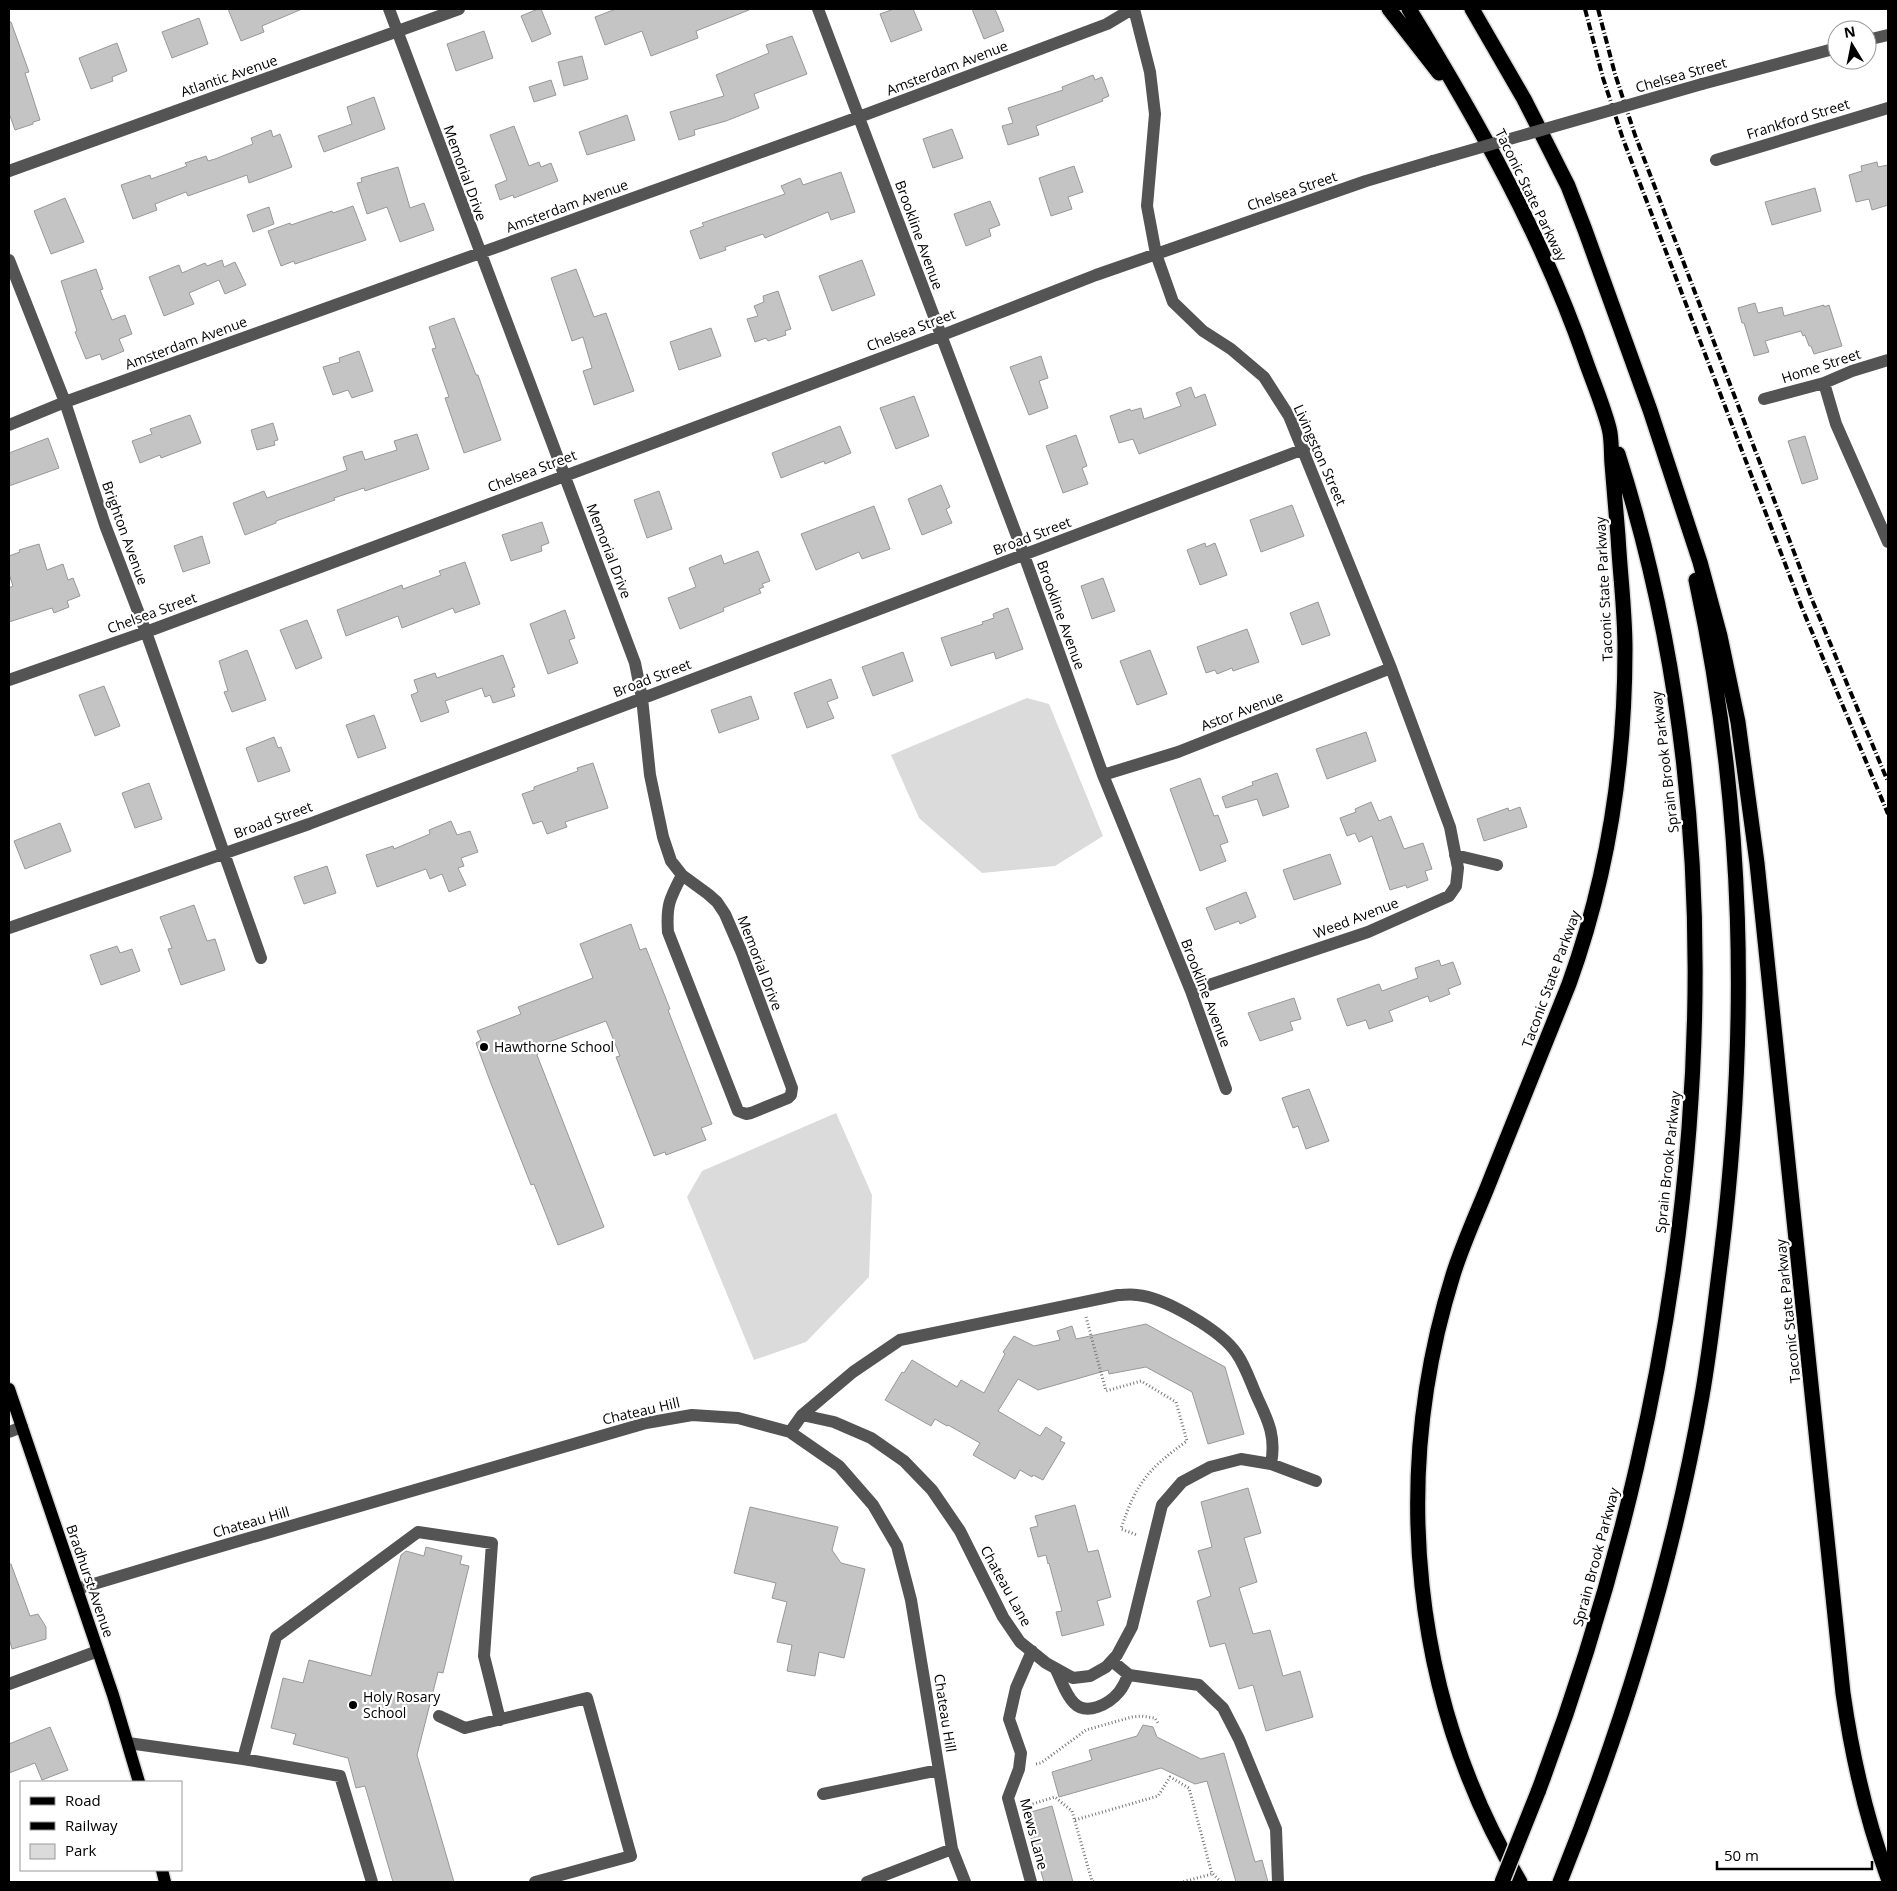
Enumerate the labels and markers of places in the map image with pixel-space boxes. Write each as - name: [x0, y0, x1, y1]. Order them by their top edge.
- place label: Hawthorne School: [494, 1037, 614, 1056]
- marker: Hawthorne School: [478, 1041, 490, 1053]
- place label: Holy Rosary School: [363, 1687, 441, 1722]
- marker: Holy Rosary School: [347, 1699, 359, 1711]

